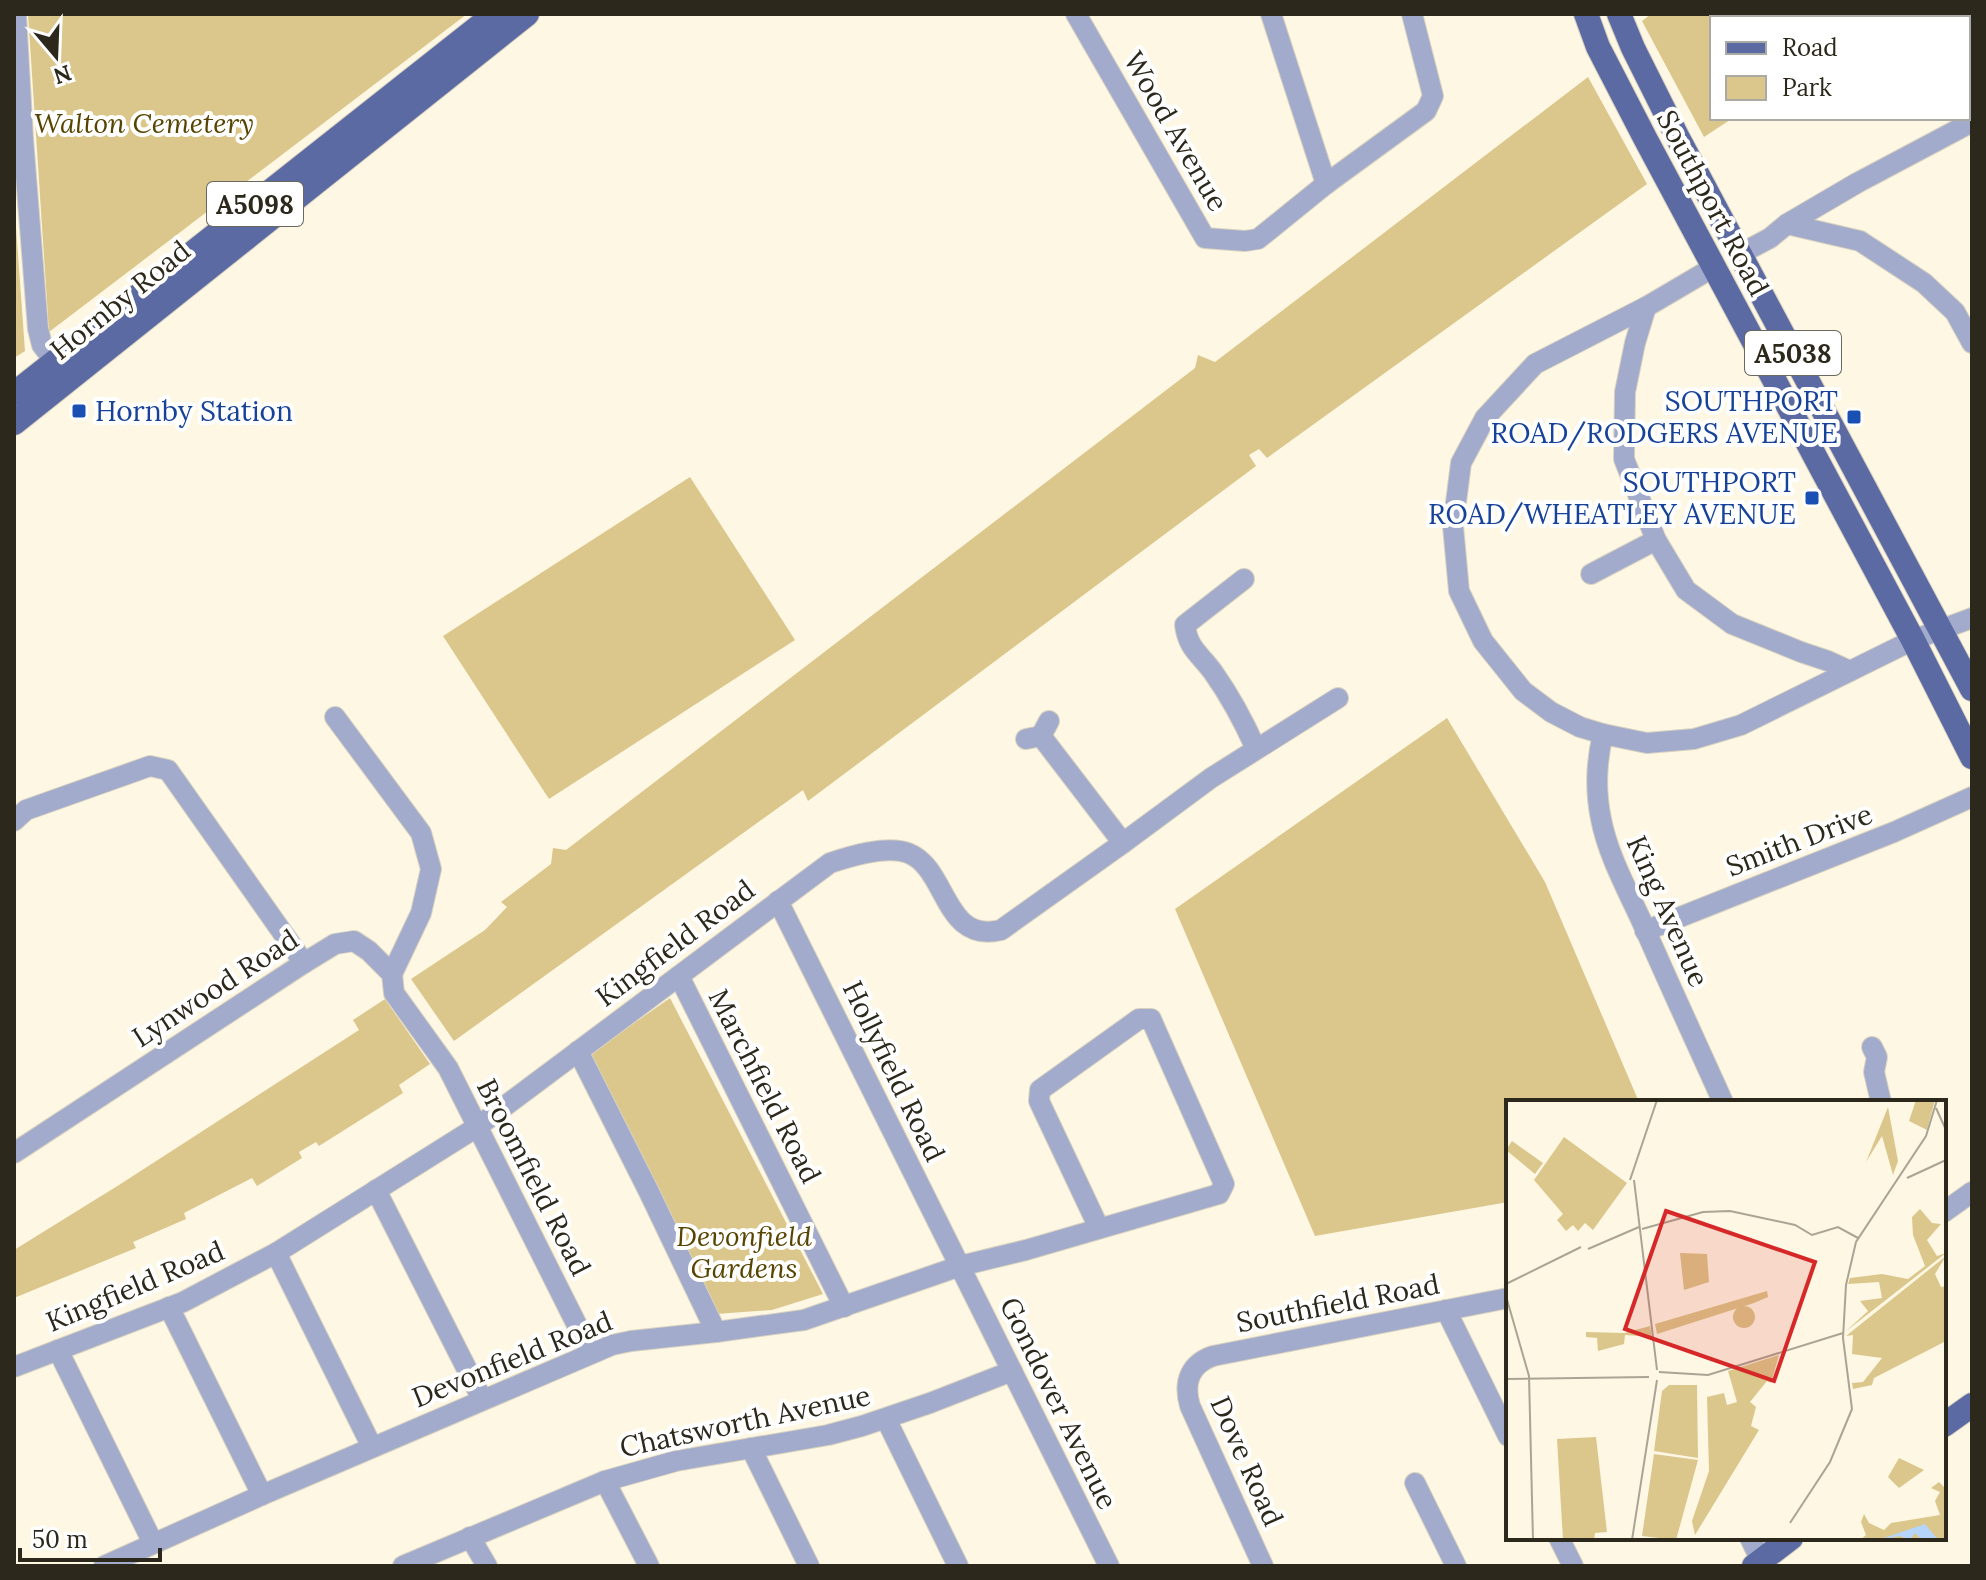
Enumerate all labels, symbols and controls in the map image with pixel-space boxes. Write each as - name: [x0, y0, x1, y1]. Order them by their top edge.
- north arrow: [16, 16, 96, 96]
- legend: [1710, 16, 1970, 120]
- text: Road: [1782, 32, 1838, 63]
- street label: Wood Avenue: [1116, 45, 1236, 217]
- text: N: [50, 59, 75, 91]
- text: Park: [1782, 72, 1832, 103]
- street label: Southport Road: [1649, 104, 1777, 302]
- park label: Walton Cemetery: [34, 105, 254, 141]
- road number: A5098: [207, 182, 303, 226]
- street label: Hornby Road: [43, 233, 197, 367]
- road number: A5038: [1745, 331, 1841, 375]
- place label: SOUTHPORT ROAD/RODGERS AVENUE: [1491, 383, 1838, 451]
- place label: Hornby Station: [95, 393, 293, 429]
- marker: Hornby Station: [70, 402, 88, 420]
- marker: SOUTHPORT ROAD/RODGERS AVENUE: [1845, 408, 1863, 426]
- place label: SOUTHPORT ROAD/WHEATLEY AVENUE: [1428, 464, 1796, 532]
- marker: SOUTHPORT ROAD/WHEATLEY AVENUE: [1803, 489, 1821, 507]
- street label: Smith Drive: [1721, 796, 1877, 884]
- street label: King Avenue: [1619, 830, 1717, 992]
- street label: Kingfield Road: [588, 871, 762, 1015]
- street label: Lynwood Road: [125, 921, 305, 1055]
- street label: Hollyfield Road: [835, 975, 953, 1167]
- street label: Marchfield Road: [701, 983, 829, 1189]
- street label: Broomfield Road: [469, 1073, 599, 1281]
- inset map: [1506, 1100, 1946, 1540]
- park label: Devonfield Gardens: [676, 1218, 812, 1286]
- street label: Kingfield Road: [41, 1232, 229, 1340]
- street label: Southfield Road: [1234, 1266, 1442, 1340]
- street label: Gondover Avenue: [992, 1291, 1126, 1515]
- street label: Devonfield Road: [407, 1302, 617, 1416]
- street label: Chatsworth Avenue: [616, 1377, 874, 1465]
- street label: Dove Road: [1202, 1390, 1292, 1532]
- scale bar: [20, 1512, 160, 1562]
- text: 50 m: [32, 1524, 88, 1555]

